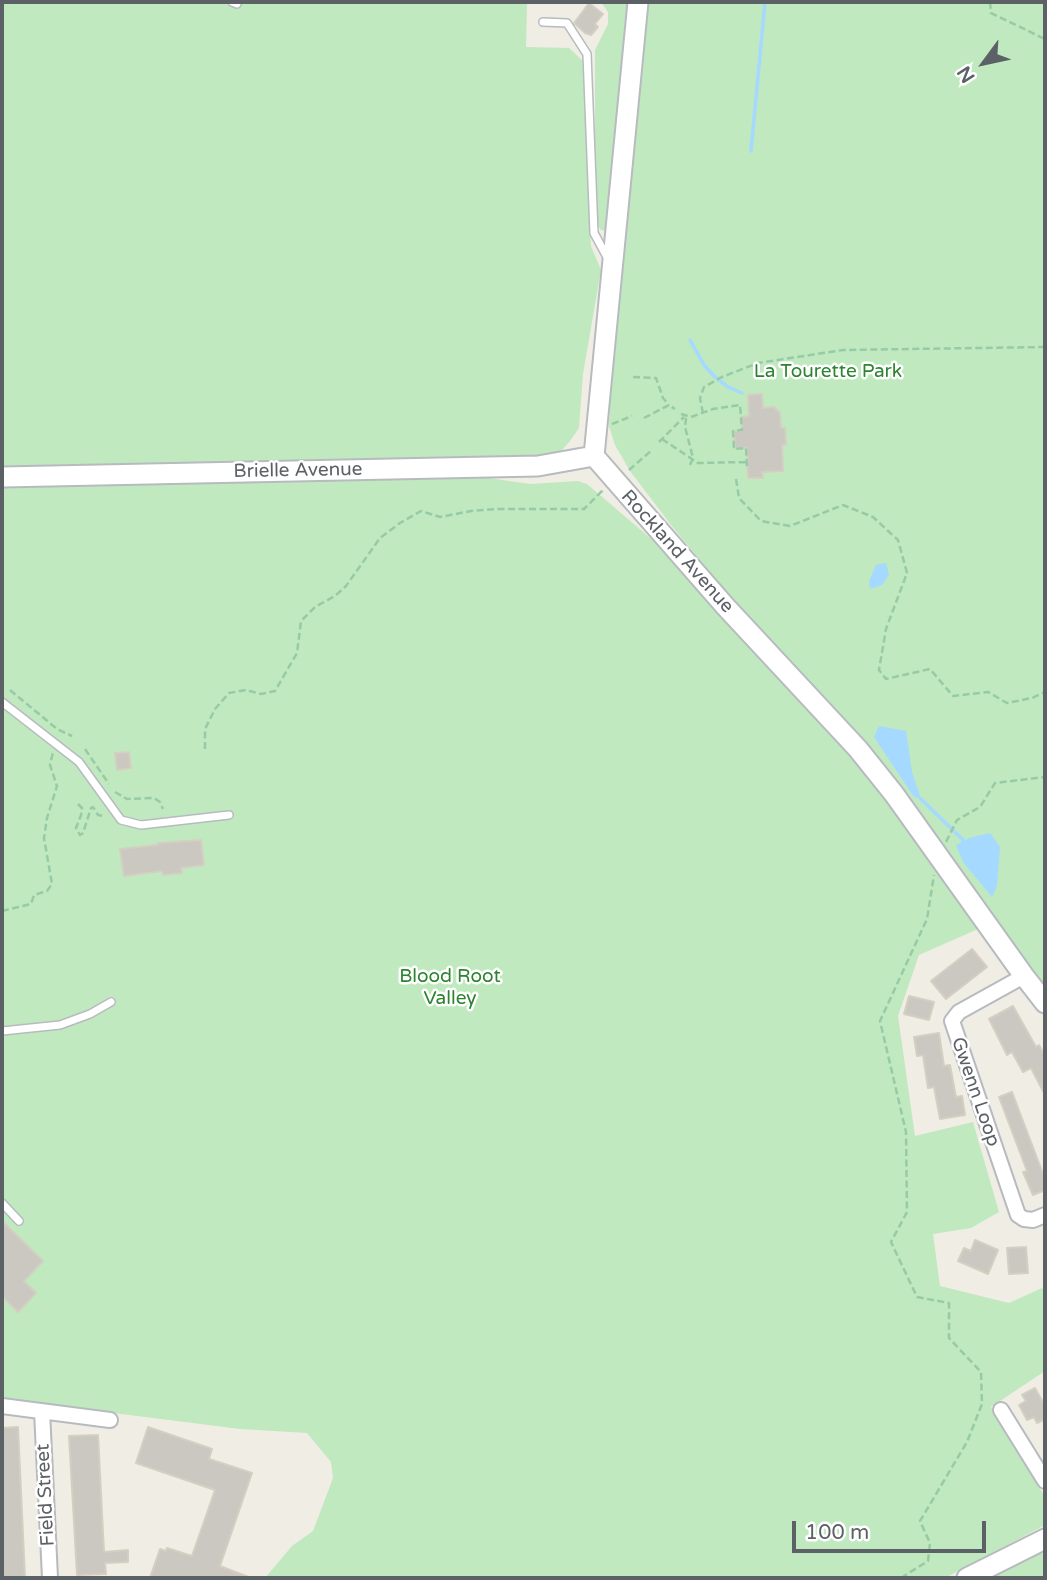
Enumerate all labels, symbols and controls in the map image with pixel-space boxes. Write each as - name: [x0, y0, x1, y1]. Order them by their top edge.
- north arrow: [949, 28, 1019, 98]
- text: N: [953, 62, 980, 87]
- park label: La Tourette Park: [754, 361, 902, 383]
- street label: Brielle Avenue: [233, 458, 363, 484]
- street label: Rockland Avenue: [616, 486, 738, 618]
- park label: Blood Root Valley: [399, 966, 501, 1010]
- street label: Gwenn Loop: [946, 1034, 1004, 1150]
- street label: Field Street: [32, 1443, 60, 1547]
- scale bar: [795, 1506, 989, 1550]
- text: 100 m: [805, 1520, 869, 1545]

